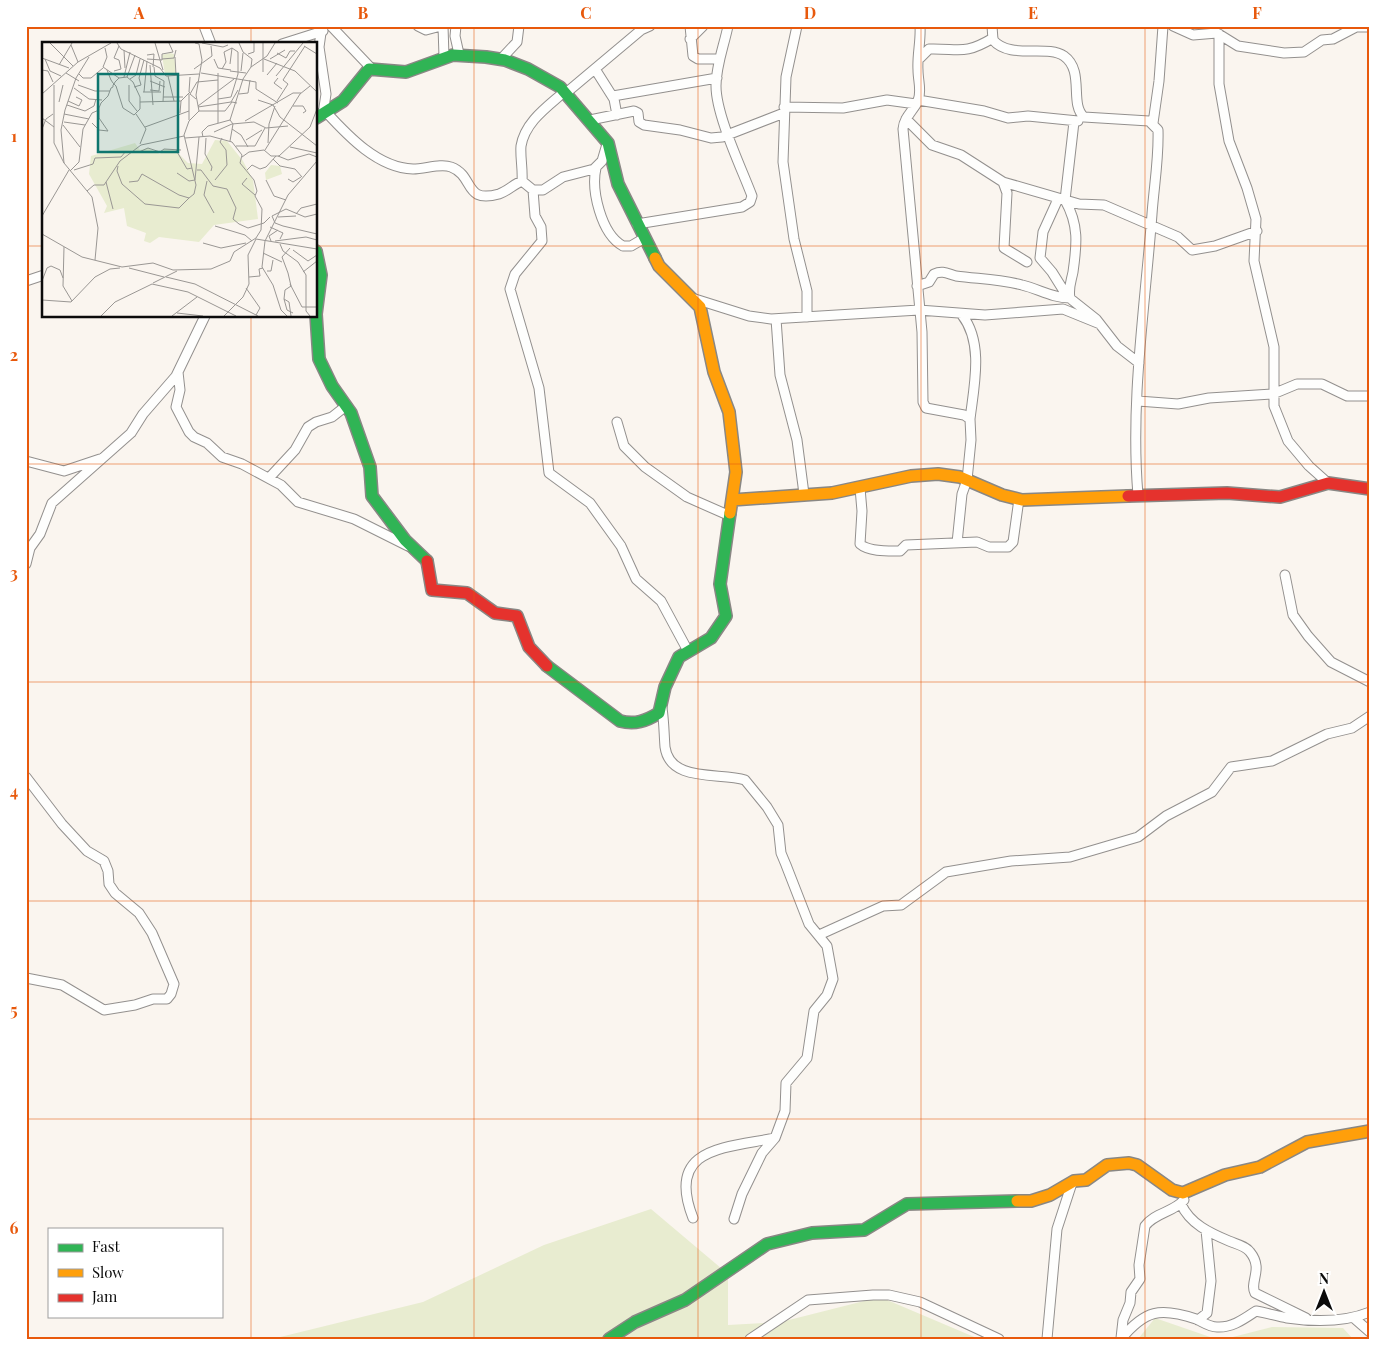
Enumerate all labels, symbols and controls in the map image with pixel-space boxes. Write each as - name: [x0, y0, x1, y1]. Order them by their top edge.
- text: A: [133, 2, 145, 23]
- text: B: [358, 2, 369, 23]
- text: C: [580, 2, 592, 23]
- text: D: [804, 2, 816, 23]
- text: E: [1028, 2, 1038, 23]
- text: F: [1252, 2, 1262, 23]
- inset map: [42, 42, 318, 318]
- text: 1: [11, 125, 17, 146]
- text: 2: [10, 344, 18, 365]
- text: 3: [10, 562, 18, 583]
- text: 4: [10, 780, 18, 801]
- text: 5: [10, 999, 18, 1020]
- text: 6: [10, 1217, 19, 1238]
- legend: [48, 1228, 222, 1318]
- text: Fast: [92, 1236, 121, 1256]
- text: Slow: [92, 1262, 124, 1282]
- north arrow: [1298, 1268, 1348, 1318]
- text: N: [1319, 1269, 1329, 1288]
- text: Jam: [91, 1286, 118, 1306]

